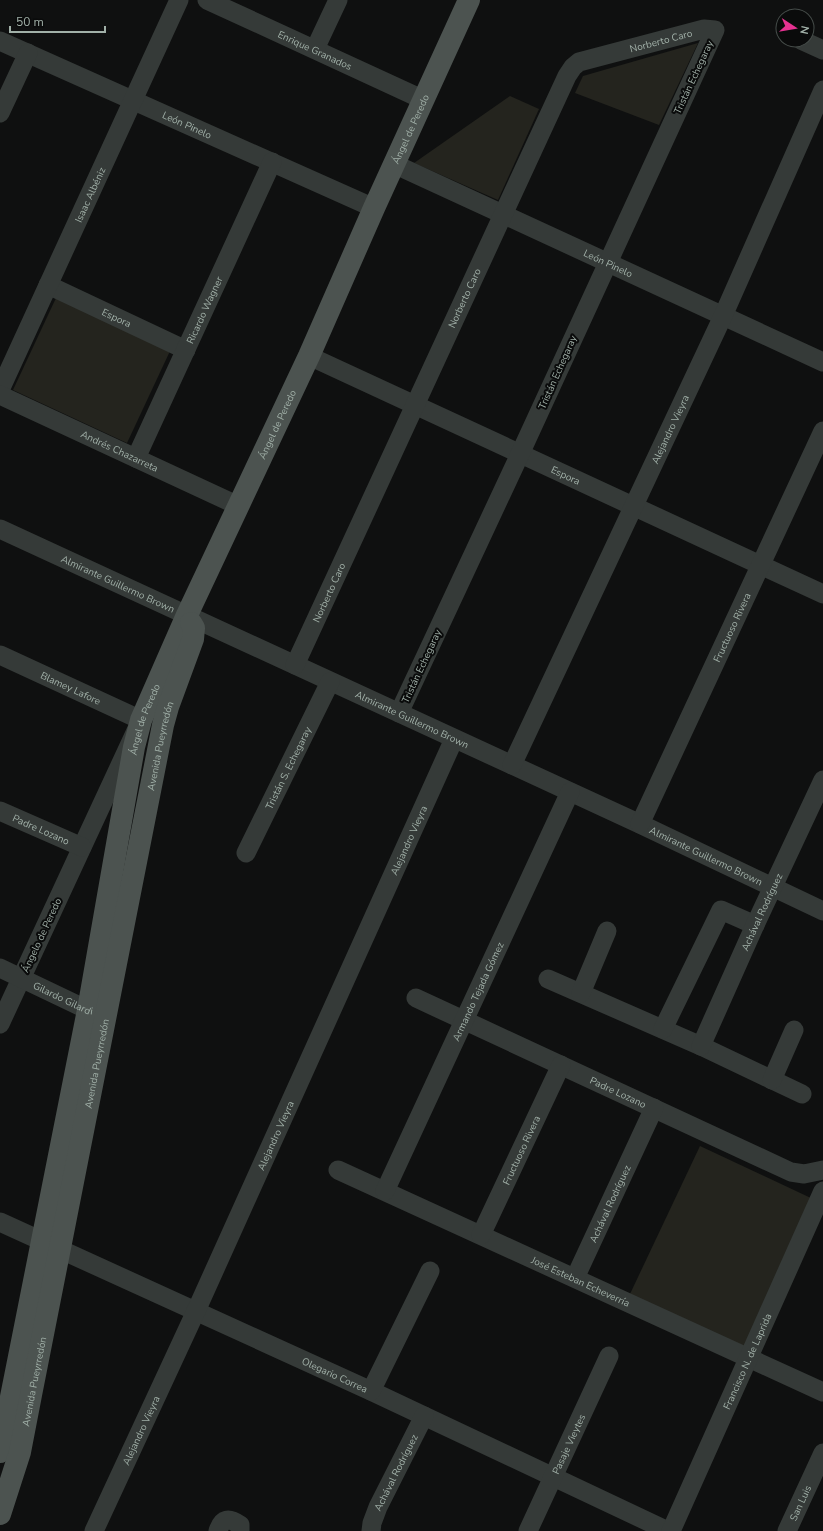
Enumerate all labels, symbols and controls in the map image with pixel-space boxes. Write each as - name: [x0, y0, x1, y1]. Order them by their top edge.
- scale bar: [10, 8, 105, 34]
- north arrow: [775, 8, 815, 48]
- text: 50 m: [16, 14, 44, 30]
- text: N: [796, 24, 812, 36]
- street label: Norberto Caro: [628, 26, 694, 56]
- street label: Enrique Granados: [275, 28, 354, 74]
- street label: Tristán Echegaray: [671, 38, 717, 116]
- street label: Ángel de Peredo: [389, 92, 433, 167]
- street label: León Pinelo: [160, 108, 214, 143]
- street label: Isaac Albéniz: [72, 165, 109, 225]
- street label: León Pinelo: [581, 246, 635, 281]
- street label: Norberto Caro: [445, 266, 485, 331]
- street label: Ricardo Wagner: [183, 274, 227, 346]
- street label: Espora: [99, 305, 133, 331]
- street label: Tristán Echegaray: [535, 332, 581, 412]
- street label: Ángel de Peredo: [255, 387, 300, 462]
- street label: Alejandro Vieyra: [648, 393, 693, 467]
- street label: Andrés Chazarreta: [78, 427, 160, 476]
- street label: Espora: [548, 463, 582, 489]
- street label: Almirante Guillermo Brown: [59, 552, 177, 617]
- street label: Norberto Caro: [310, 560, 349, 625]
- street label: Fructuoso Rivera: [710, 591, 755, 665]
- street label: Tristán Echegaray: [399, 627, 445, 705]
- street label: Blamey Lafore: [38, 669, 103, 709]
- street label: Ángel de Peredo: [127, 681, 164, 757]
- street label: Almirante Guillermo Brown: [353, 688, 471, 752]
- street label: Avenida Pueyrredón: [144, 700, 177, 792]
- street label: Tristán S. Echegaray: [263, 724, 315, 812]
- street label: Alejandro Vieyra: [387, 804, 431, 878]
- street label: Padre Lozano: [10, 811, 72, 849]
- street label: Almirante Guillermo Brown: [647, 823, 765, 889]
- street label: Achával Rodríguez: [738, 871, 786, 953]
- street label: Ángelo de Peredo: [19, 896, 65, 975]
- street label: Armando Tejada Gómez: [449, 940, 508, 1044]
- street label: Gilardo Gilardi: [30, 979, 94, 1019]
- street label: Avenida Pueyrredón: [82, 1018, 113, 1110]
- street label: Padre Lozano: [587, 1074, 649, 1112]
- street label: Alejandro Vieyra: [254, 1099, 298, 1173]
- street label: Fructuoso Rivera: [500, 1113, 544, 1187]
- street label: Achával Rodríguez: [586, 1163, 635, 1245]
- street label: José Esteban Echeverría: [528, 1253, 632, 1311]
- street label: Francisco N. de Laprida: [720, 1311, 775, 1412]
- street label: Avenida Pueyrredón: [19, 1336, 50, 1428]
- street label: Olegario Correa: [299, 1354, 370, 1397]
- street label: Alejandro Vieyra: [119, 1394, 164, 1468]
- street label: Pasaje Vieytes: [549, 1412, 589, 1477]
- street label: Achával Rodríguez: [371, 1432, 422, 1513]
- street label: San Luis: [787, 1483, 815, 1523]

